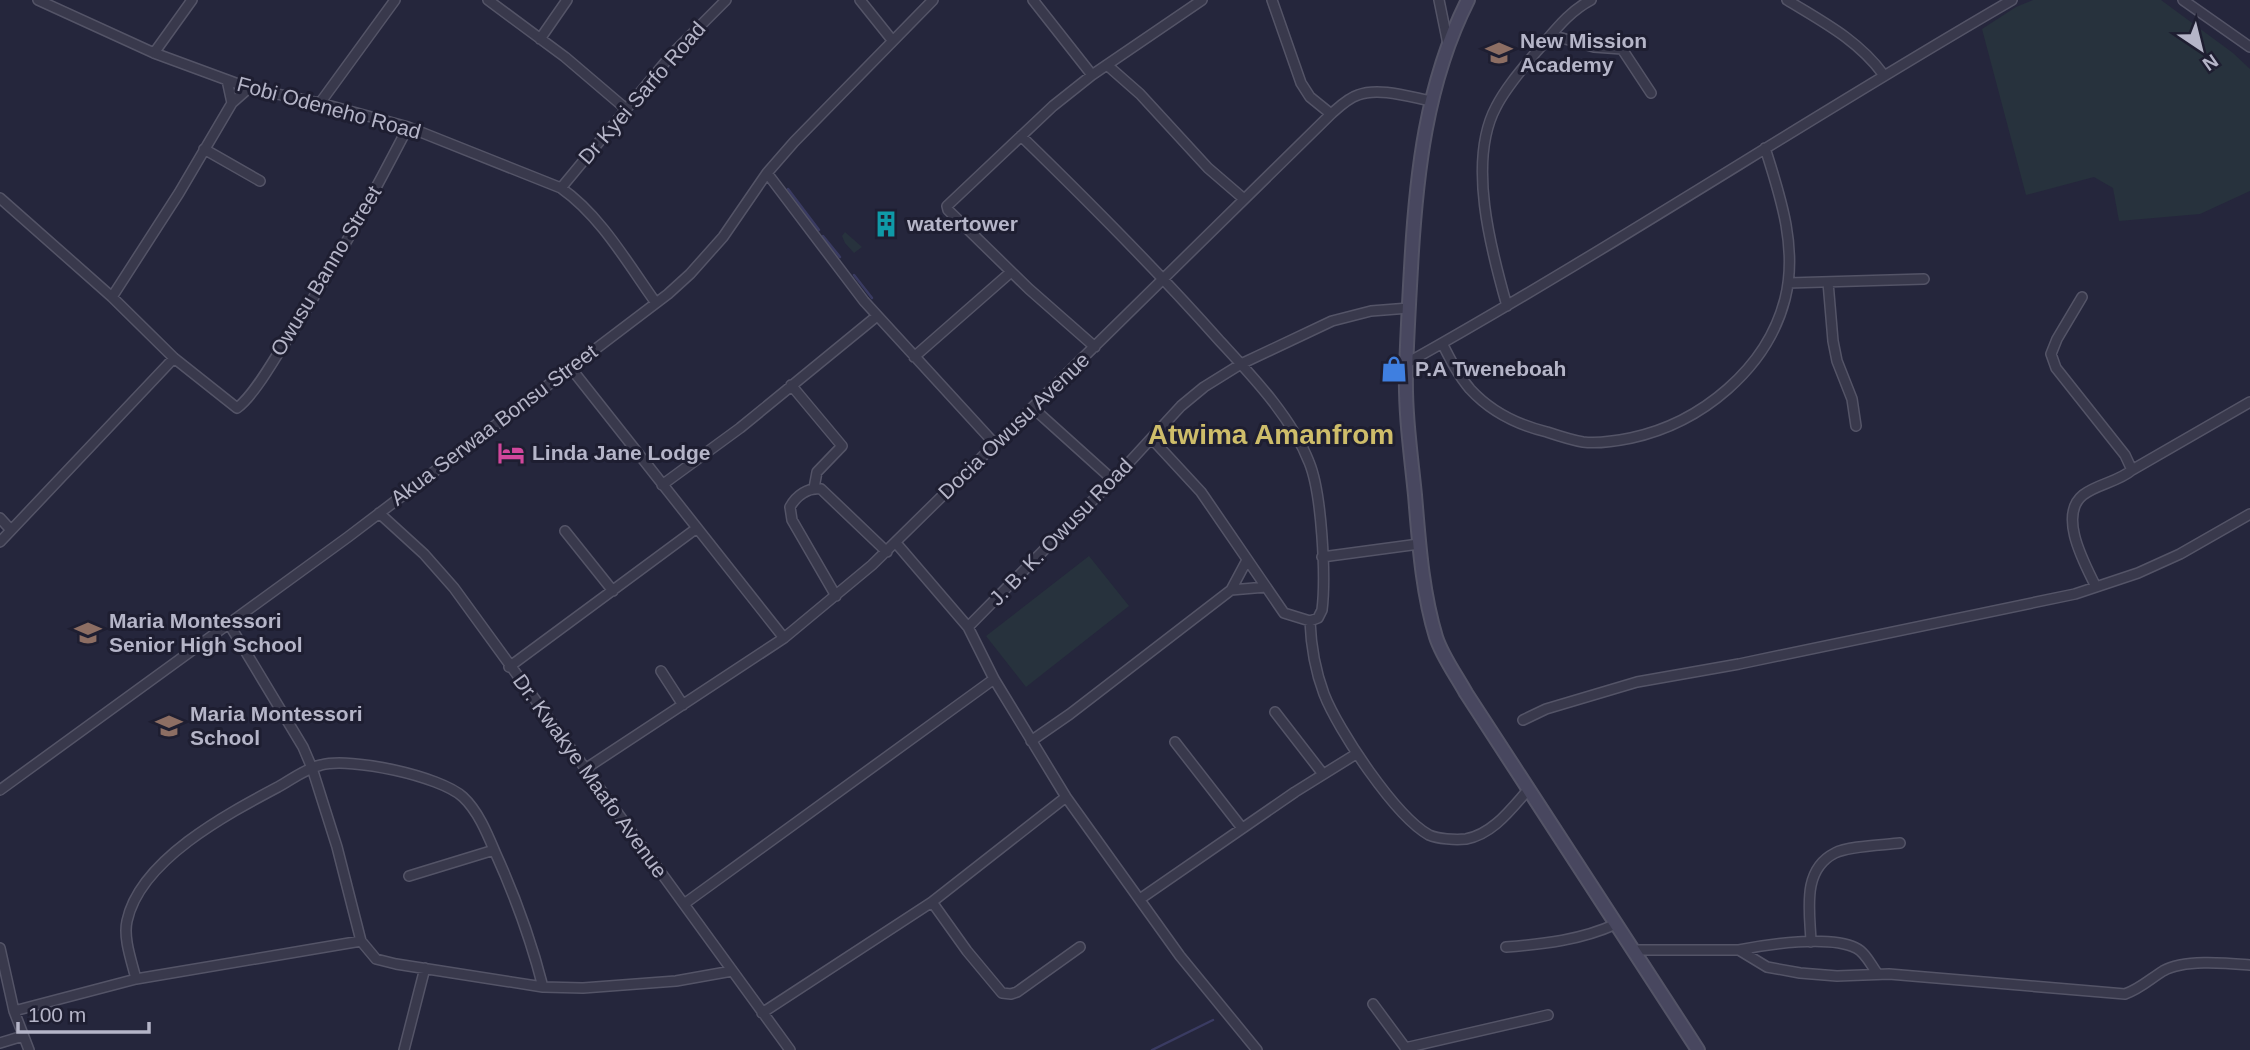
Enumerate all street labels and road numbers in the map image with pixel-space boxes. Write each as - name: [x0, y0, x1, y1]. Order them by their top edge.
- street label: Dr Kyei Sarfo Road: [574, 17, 710, 168]
- street label: Fobi Odeneho Road: [235, 72, 423, 143]
- street label: Owusu Banno Street: [266, 182, 385, 360]
- street label: Akua Serwaa Bonsu Street: [386, 339, 601, 510]
- street label: Docia Owusu Avenue: [934, 348, 1094, 504]
- street label: J. B. K. Owusu Road: [985, 454, 1137, 610]
- street label: Dr. Kwakye Maafo Avenue: [509, 669, 672, 882]

